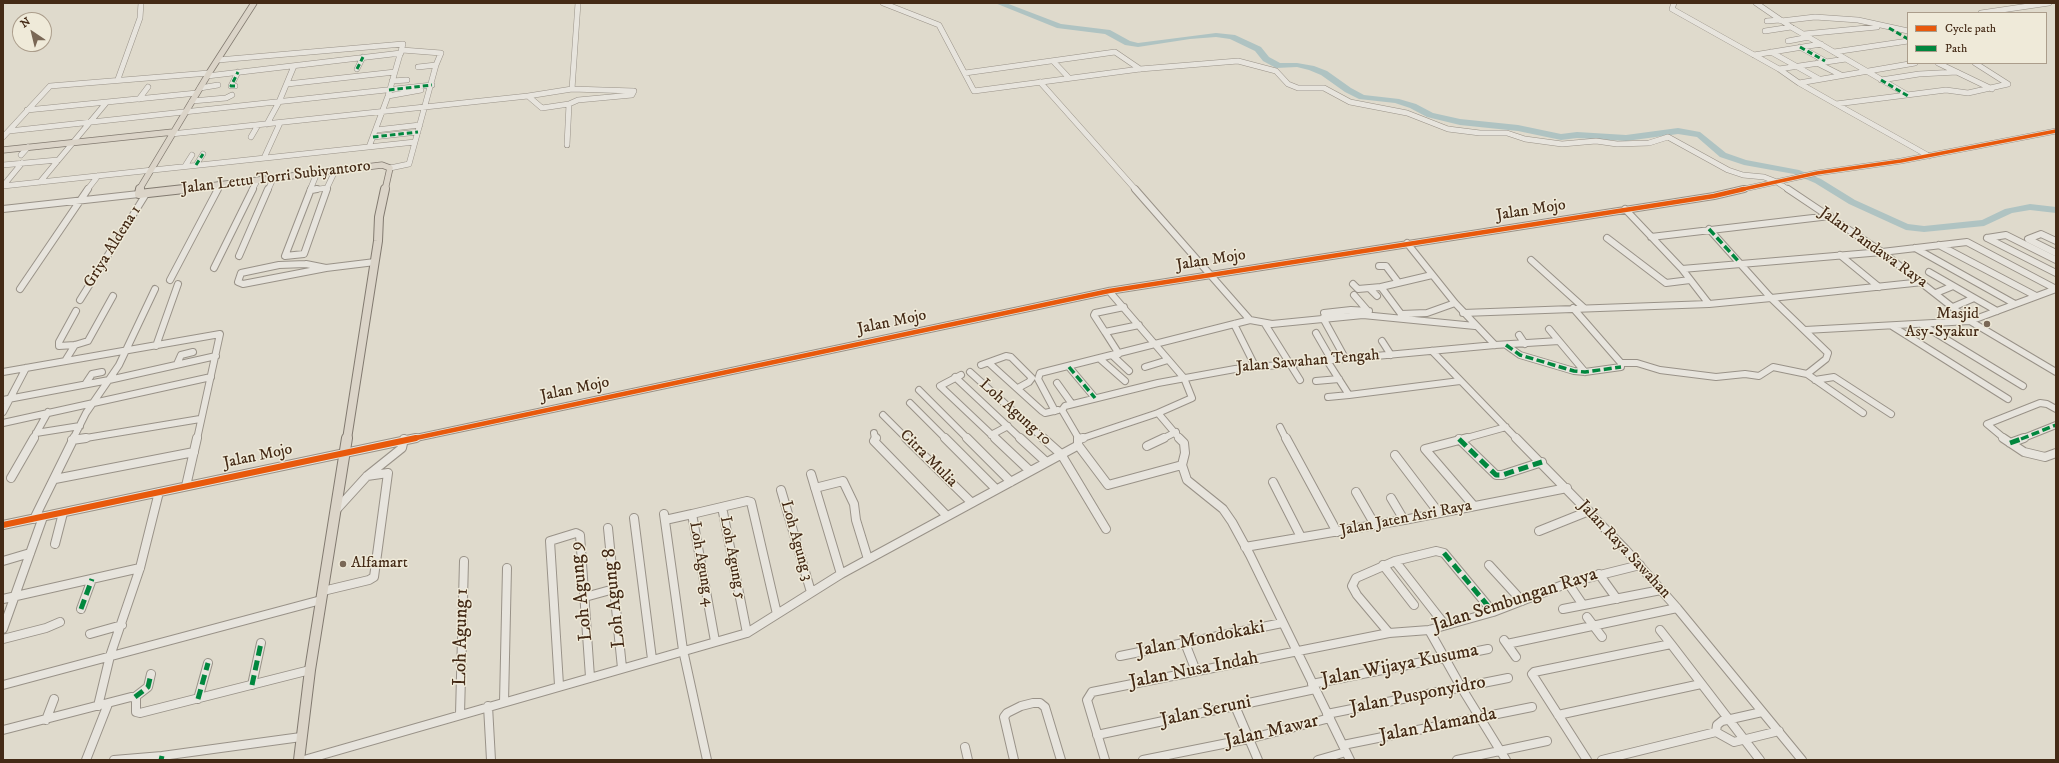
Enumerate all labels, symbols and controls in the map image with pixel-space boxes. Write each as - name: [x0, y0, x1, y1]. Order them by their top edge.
- north arrow: [12, 12, 52, 52]
- legend: [1907, 12, 2047, 64]
- text: N: [18, 15, 33, 31]
- text: Cycle path: [1945, 21, 1996, 36]
- text: Path: [1945, 41, 1967, 56]
- street label: Jalan Lettu Torri Subiyantoro: [180, 157, 372, 199]
- street label: Jalan Mojo: [1495, 196, 1567, 226]
- street label: Griya Aldena 1: [80, 202, 146, 292]
- street label: Jalan Pandawa Raya: [1815, 204, 1931, 292]
- street label: Jalan Mojo: [1175, 246, 1247, 276]
- place label: Masjid Asy-Syakur: [1905, 305, 1979, 343]
- street label: Jalan Mojo: [856, 306, 928, 340]
- marker: Masjid Asy-Syakur: [1982, 319, 1992, 329]
- street label: Jalan Sawahan Tengah: [1236, 346, 1380, 378]
- street label: Jalan Mojo: [539, 373, 611, 407]
- street label: Loh Agung 10: [975, 375, 1055, 451]
- street label: Citra Mulia: [895, 426, 961, 492]
- street label: Jalan Mojo: [222, 440, 294, 474]
- street label: Jalan Jaten Asri Raya: [1339, 497, 1473, 541]
- street label: Jalan Raya Sawahan: [1574, 497, 1674, 603]
- street label: Loh Agung 3: [775, 499, 817, 583]
- street label: Loh Agung 5: [715, 515, 749, 601]
- street label: Loh Agung 4: [684, 520, 718, 608]
- street label: Loh Agung 9: [565, 540, 599, 642]
- street label: Loh Agung 8: [598, 547, 632, 649]
- place label: Alfamart: [351, 554, 408, 574]
- marker: Alfamart: [338, 559, 348, 569]
- street label: Jalan Sembungan Raya: [1430, 564, 1600, 638]
- street label: Loh Agung 1: [450, 588, 474, 686]
- street label: Jalan Mondokaki: [1135, 616, 1267, 664]
- street label: Jalan Wijaya Kusuma: [1320, 640, 1480, 692]
- street label: Jalan Nusa Indah: [1127, 647, 1261, 695]
- street label: Jalan Pusponyidro: [1348, 672, 1488, 720]
- street label: Jalan Seruni: [1159, 691, 1253, 733]
- street label: Jalan Alamanda: [1378, 703, 1498, 749]
- street label: Jalan Mawar: [1223, 710, 1321, 754]

